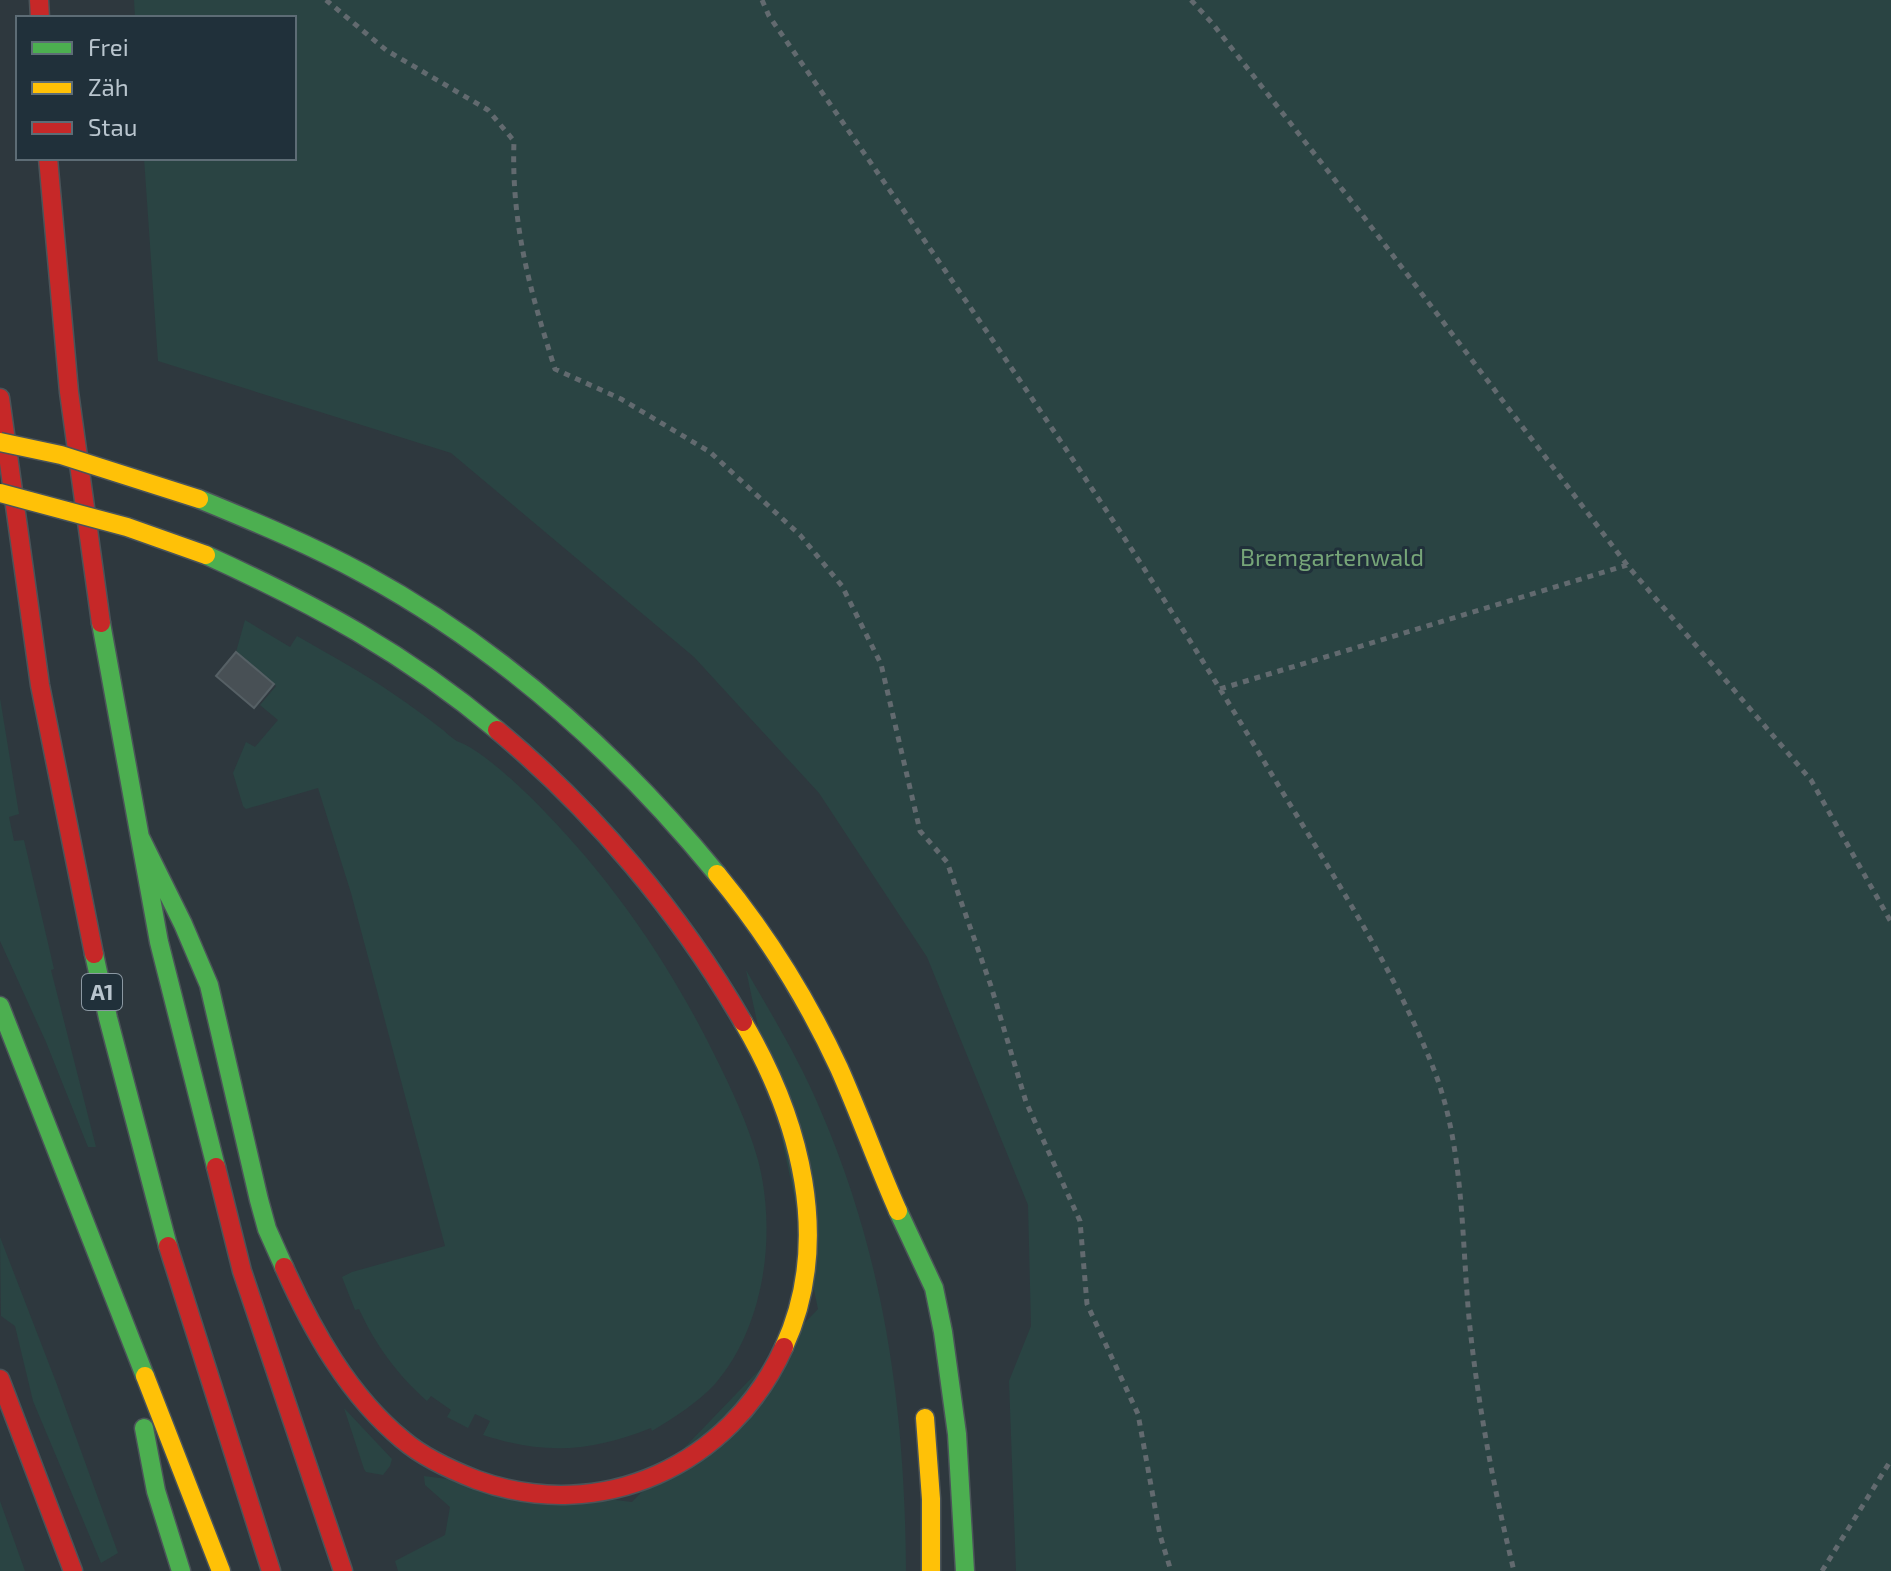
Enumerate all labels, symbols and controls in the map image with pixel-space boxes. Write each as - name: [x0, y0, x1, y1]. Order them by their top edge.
- legend: [16, 16, 296, 160]
- text: Frei: [88, 32, 129, 61]
- text: Zäh: [88, 72, 129, 101]
- text: Stau: [88, 112, 137, 141]
- park label: Bremgartenwald: [1240, 542, 1424, 571]
- road number: A1: [82, 974, 122, 1010]

